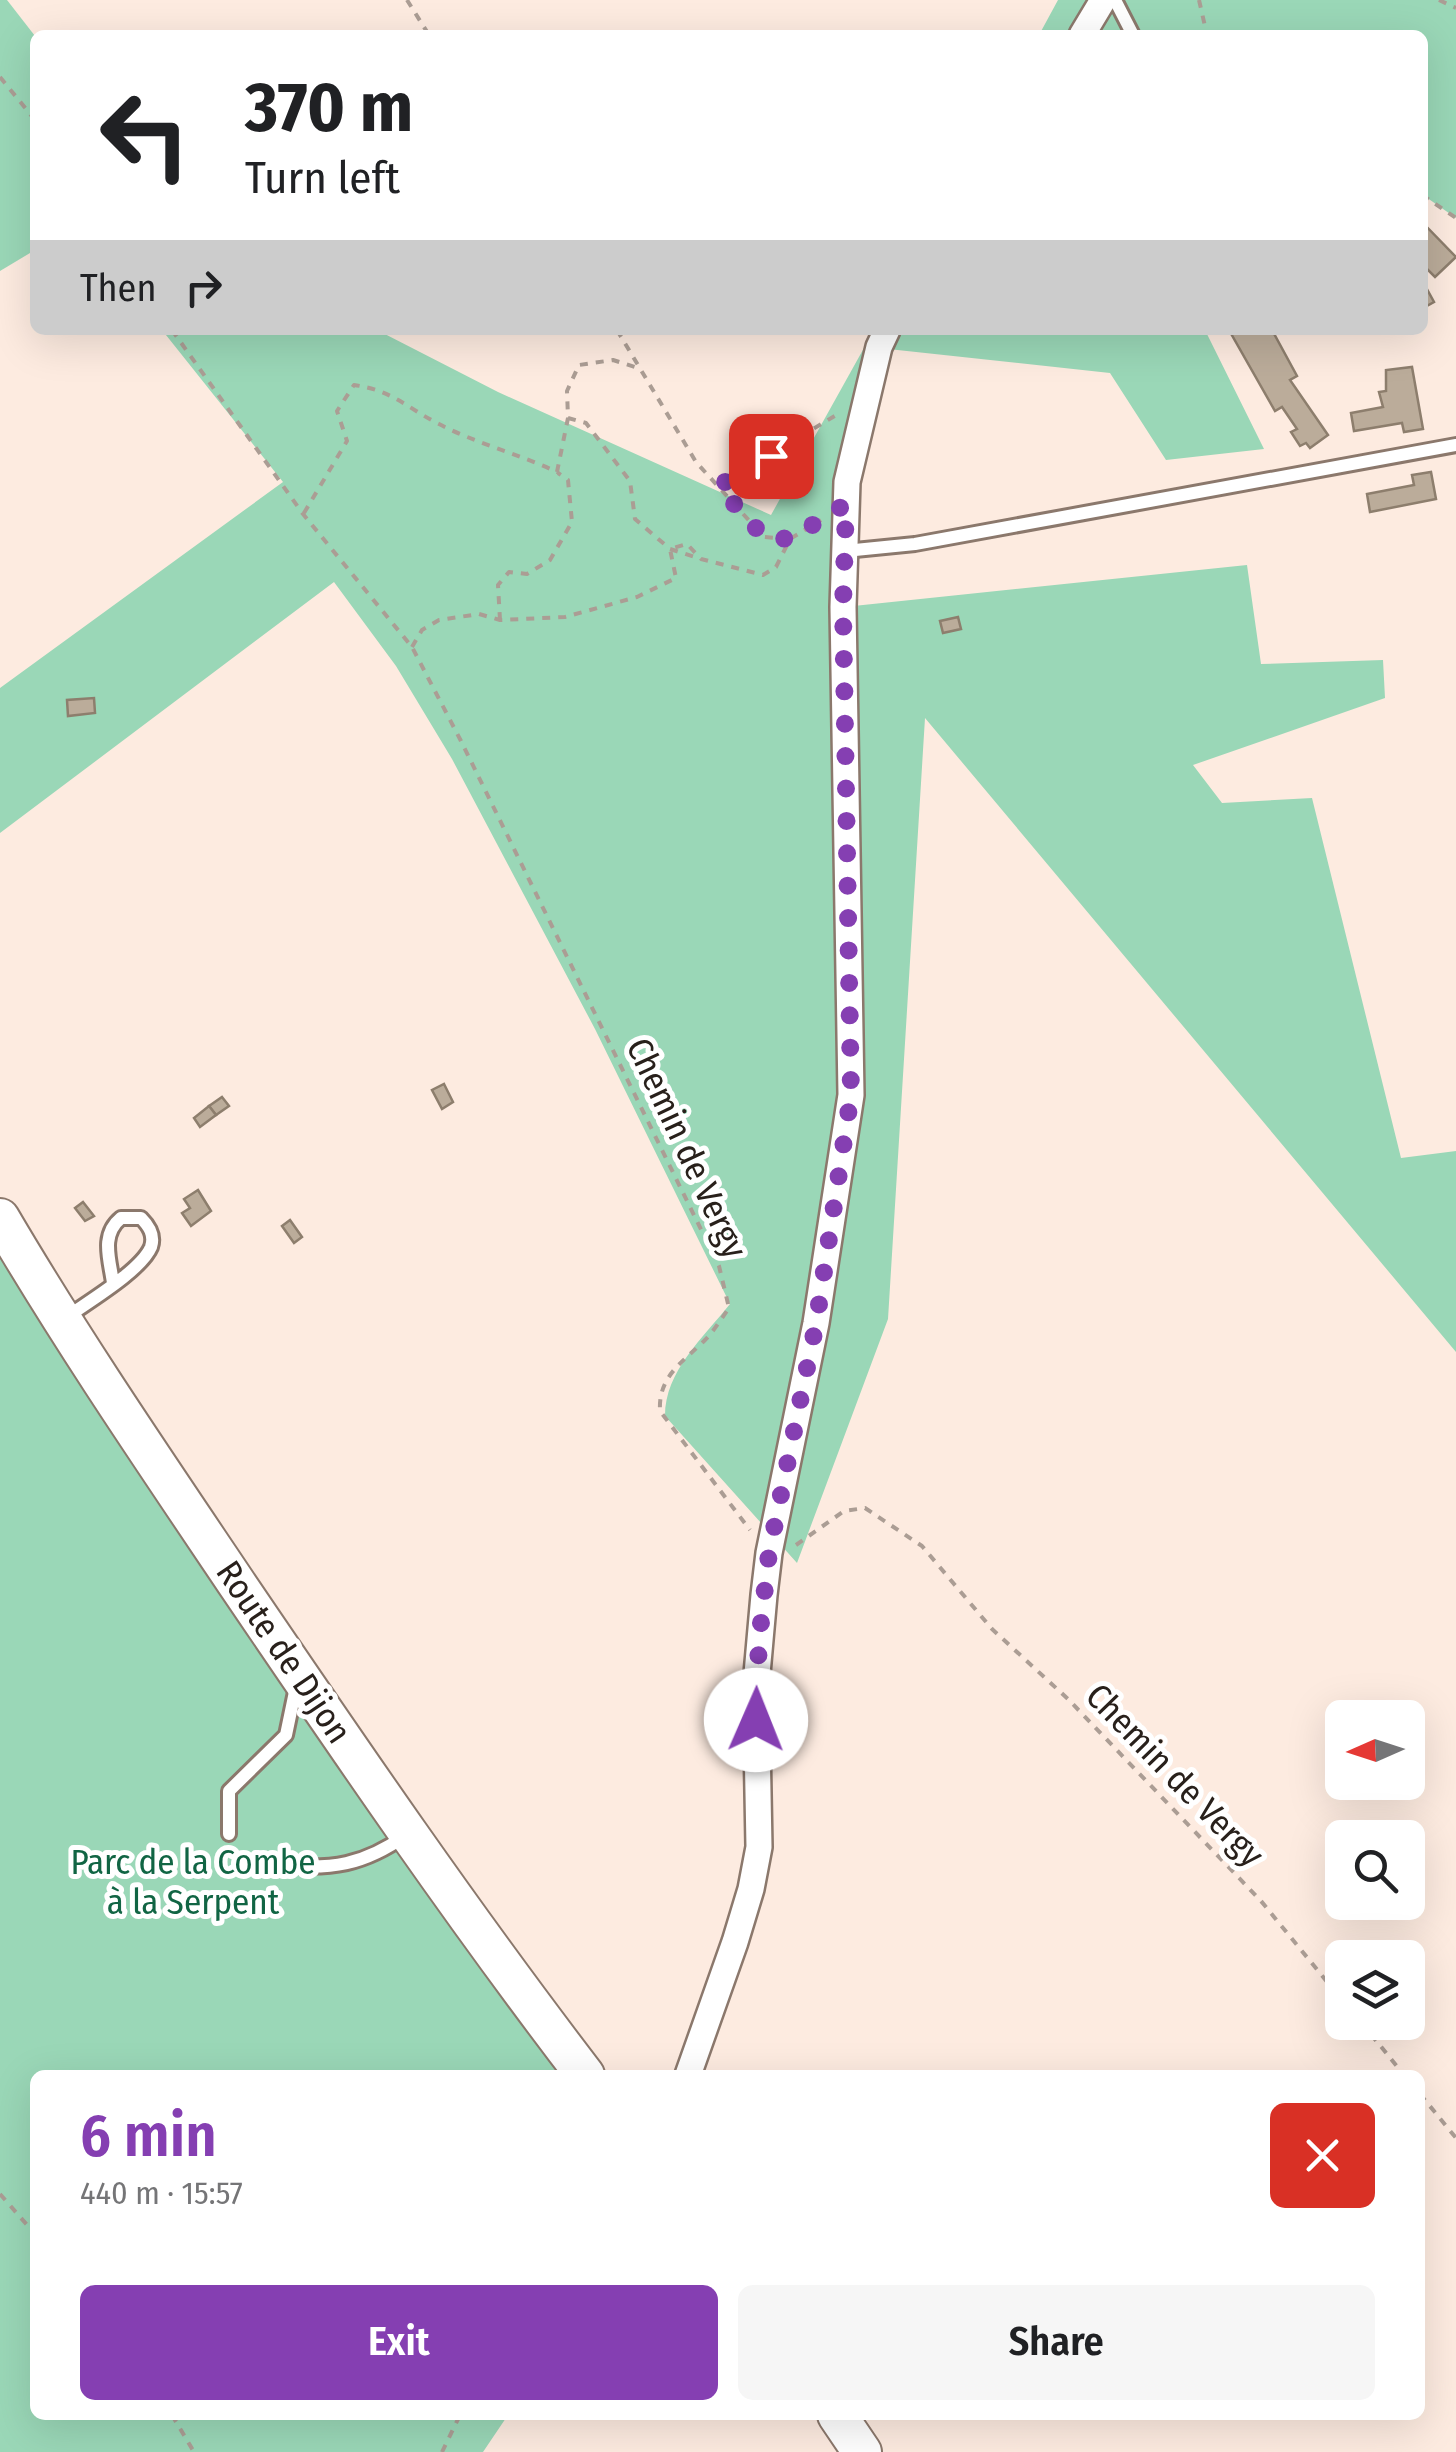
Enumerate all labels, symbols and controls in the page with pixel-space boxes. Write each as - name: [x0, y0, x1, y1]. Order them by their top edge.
- text: 370 m: [245, 66, 413, 150]
- icon: left: [80, 70, 210, 200]
- text: Turn left: [245, 151, 400, 205]
- icon: right: [176, 260, 231, 315]
- text: Then: [80, 265, 156, 311]
- pin: [729, 414, 814, 499]
- icon: arrive: [744, 429, 799, 484]
- street label: Chemin de Vergy: [618, 1031, 756, 1265]
- street label: Route de Dijon: [208, 1553, 360, 1751]
- position arrow: [704, 1668, 808, 1772]
- street label: Chemin de Vergy: [1077, 1675, 1273, 1875]
- north arrow: [1325, 1700, 1425, 1800]
- map controls: [1325, 1700, 1425, 2040]
- button: search: [1325, 1820, 1425, 1920]
- park label: Parc de la Combe à la Serpent: [70, 1841, 316, 1923]
- button: layers: [1325, 1940, 1425, 2040]
- text: 6 min: [80, 2100, 217, 2172]
- button: close: [1270, 2103, 1375, 2208]
- text: 440 m · 15:57: [80, 2174, 243, 2212]
- button: Exit: [80, 2285, 718, 2400]
- button: Share: [738, 2285, 1375, 2400]

